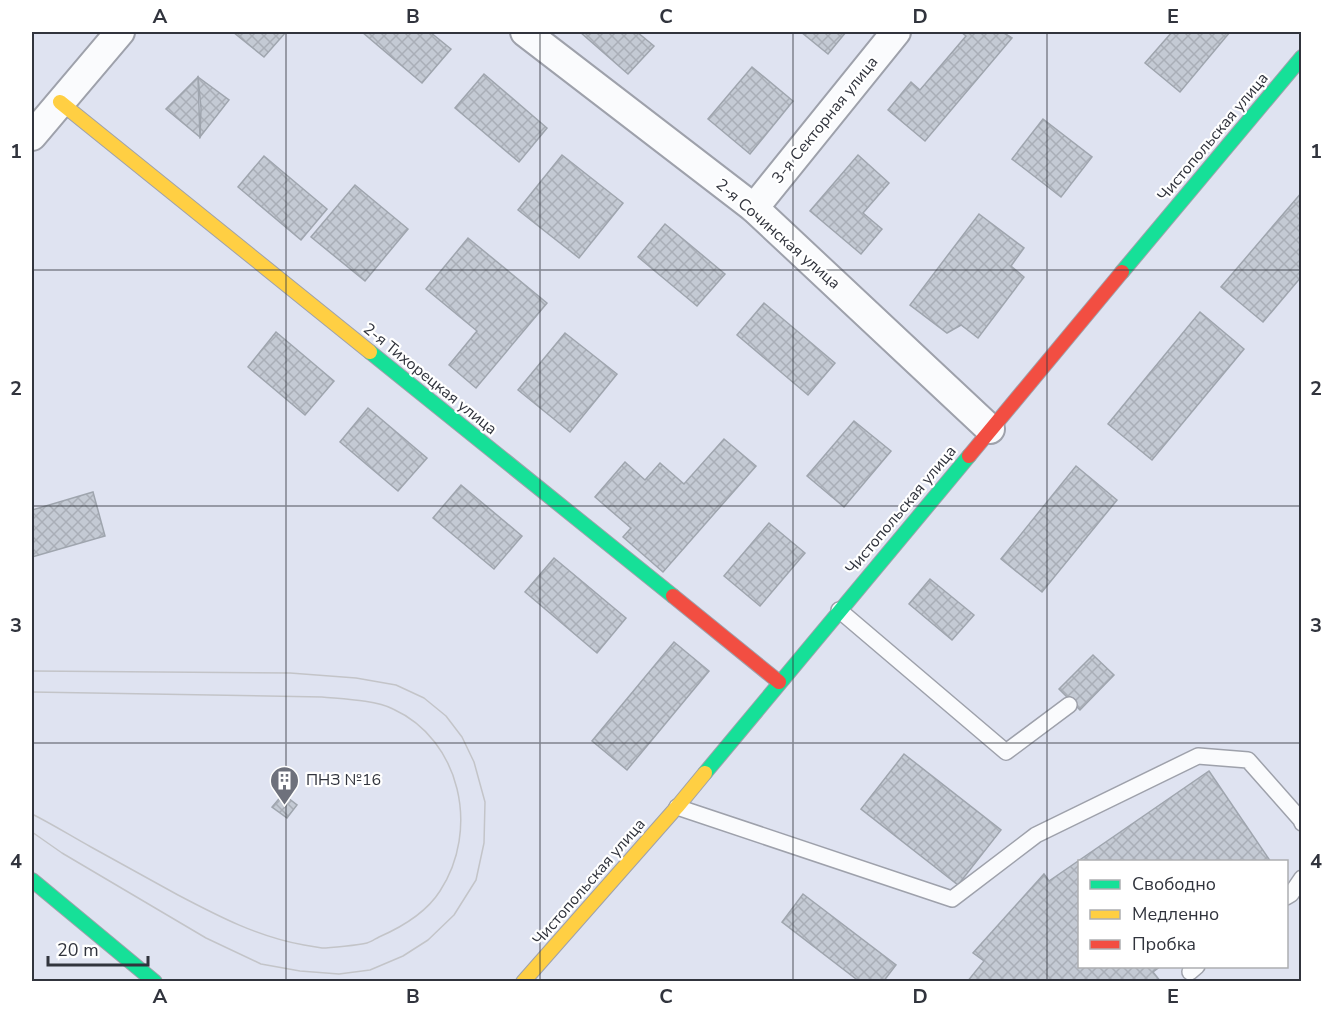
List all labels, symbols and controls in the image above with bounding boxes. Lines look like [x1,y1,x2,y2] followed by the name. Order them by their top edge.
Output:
[153,3,168,30] text: A
[406,3,420,30] text: B
[659,3,673,30] text: C
[912,3,928,30] text: D
[1167,3,1179,30] text: E
[767,52,883,188] street label: 3-я Секторная улица
[1153,68,1273,206] street label: Чистопольская улица
[10,138,22,165] text: 1
[1310,138,1322,165] text: 1
[711,174,845,294] street label: 2-я Сочинская улица
[358,318,502,440] street label: 2-я Тихорецкая улица
[10,375,22,402] text: 2
[1310,375,1322,402] text: 2
[841,441,961,579] street label: Чистопольская улица
[10,612,22,639] text: 3
[1310,612,1322,639] text: 3
[269,764,301,806] building icon: ПНЗ №16
[306,769,381,791] place label: ПНЗ №16
[528,814,650,950] street label: Чистопольская улица
[10,848,22,875] text: 4
[1310,848,1322,875] text: 4
[1078,860,1288,968] legend
[1132,872,1216,896] text: Свободно
[1132,902,1219,926] text: Медленно
[48,929,148,967] scale bar
[1132,932,1196,956] text: Пробка
[57,938,99,962] text: 20 m
[153,983,168,1010] text: A
[406,983,420,1010] text: B
[659,983,673,1010] text: C
[912,983,928,1010] text: D
[1167,983,1179,1010] text: E

